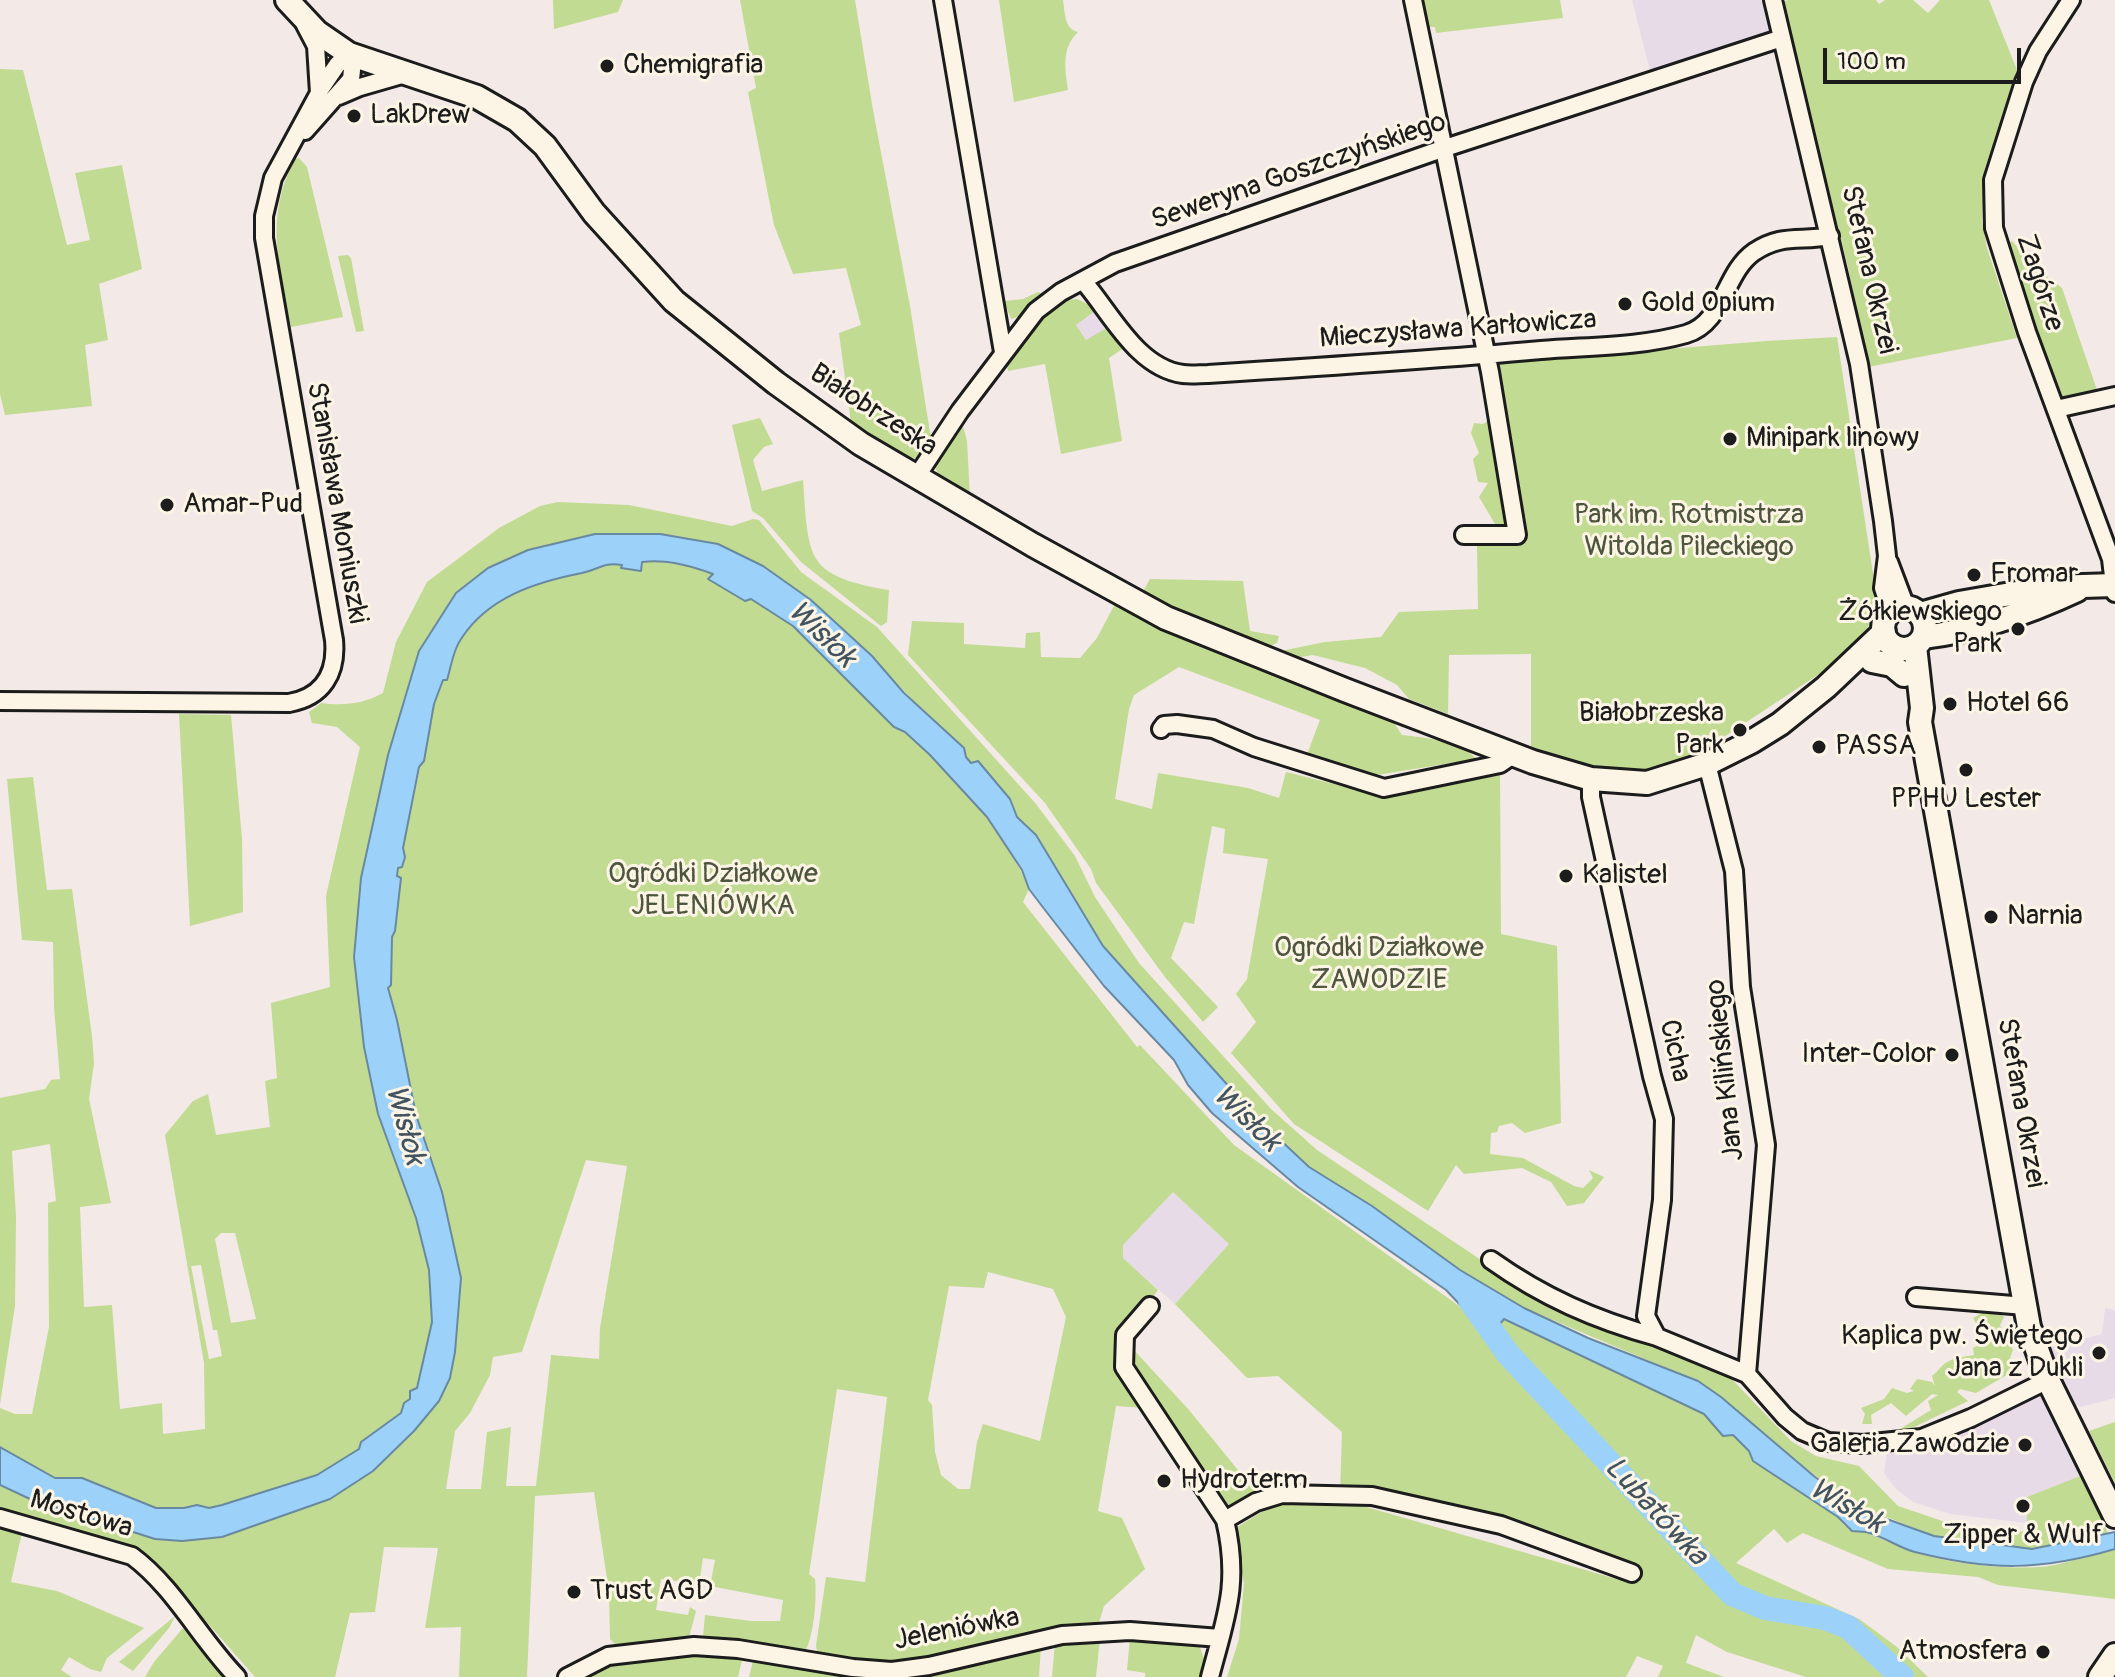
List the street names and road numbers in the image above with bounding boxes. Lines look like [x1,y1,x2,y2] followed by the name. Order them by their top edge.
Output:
[1147,106,1451,238] street label: Seweryna Goszczyńskiego
[1832,183,1904,357] street label: Stefana Okrzei
[2008,230,2070,336] street label: Zagórze
[1318,304,1598,356] street label: Mieczysława Karłowicza
[803,357,943,465] street label: Białobrzeska
[298,380,374,626] street label: Stanisława Moniuszki
[1700,978,1752,1162] street label: Jana Kilińskiego
[1989,1016,2051,1190] street label: Stefana Okrzei
[1651,1017,1697,1085] street label: Cicha
[26,1483,136,1547] street label: Mostowa
[892,1601,1022,1659] street label: Jeleniówka

